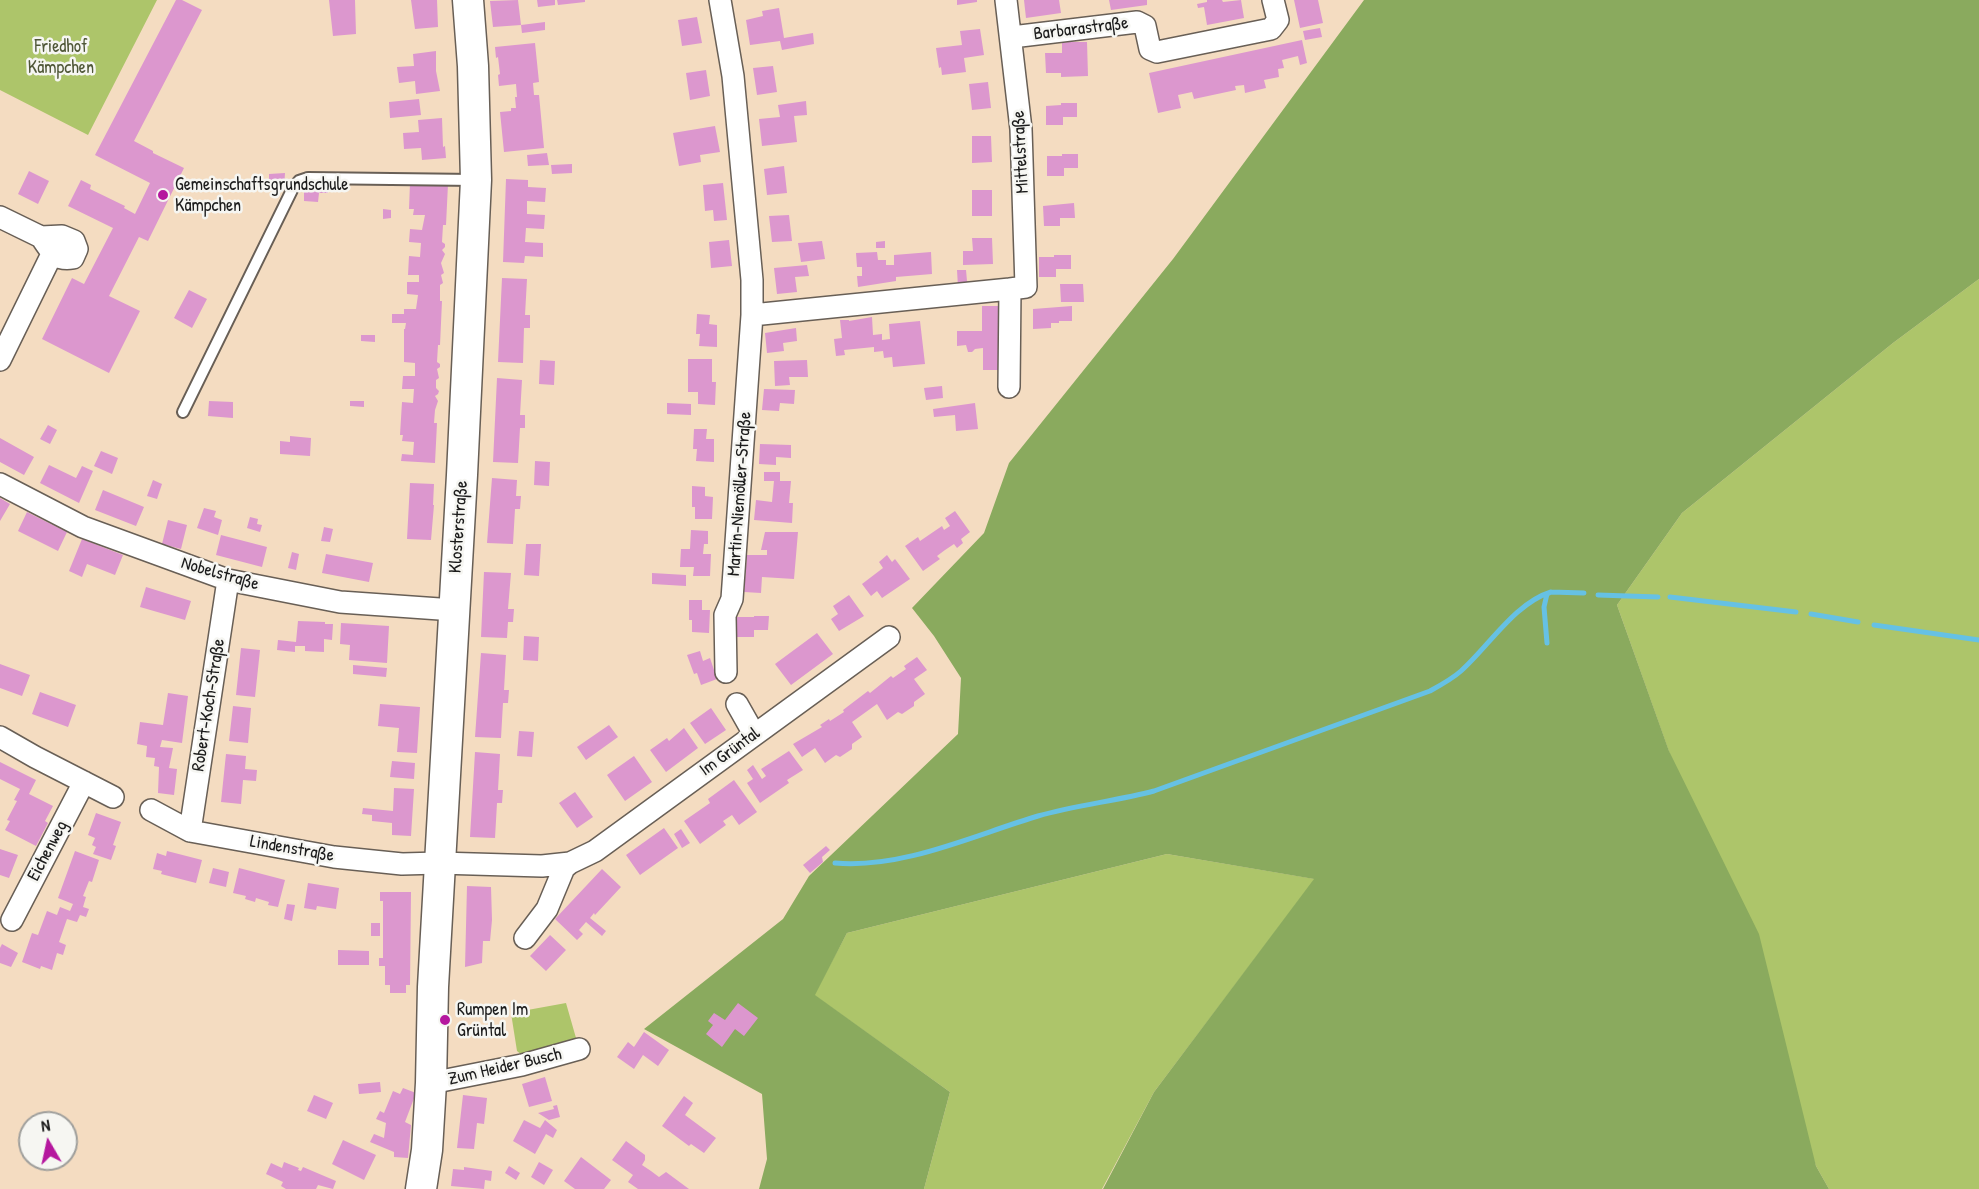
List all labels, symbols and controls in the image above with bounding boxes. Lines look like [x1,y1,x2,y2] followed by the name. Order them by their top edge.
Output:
[1032,12,1130,46] street label: Barbarastraße
[28,36,94,78] park label: Friedhof Kämpchen
[1008,110,1034,194] street label: Mittelstraße
[175,174,348,216] place label: Gemeinschaftsgrundschule Kämpchen
[156,188,170,202] marker: Gemeinschaftsgrundschule Kämpchen
[723,411,757,577] street label: Martin-Niemöller-Straße
[445,480,473,574] street label: Klosterstraße
[179,553,261,595] street label: Nobelstraße
[188,637,230,773] street label: Robert-Koch-Straße
[696,723,764,781] street label: Im Grüntal
[23,817,73,885] street label: Eichenweg
[248,831,336,867] street label: Lindenstraße
[457,999,528,1042] place label: Rumpen Im Grüntal
[438,1013,452,1027] marker: Rumpen Im Grüntal
[446,1043,564,1091] street label: Zum Heider Busch
[18,1111,78,1171] north arrow
[40,1114,51,1137] text: N

